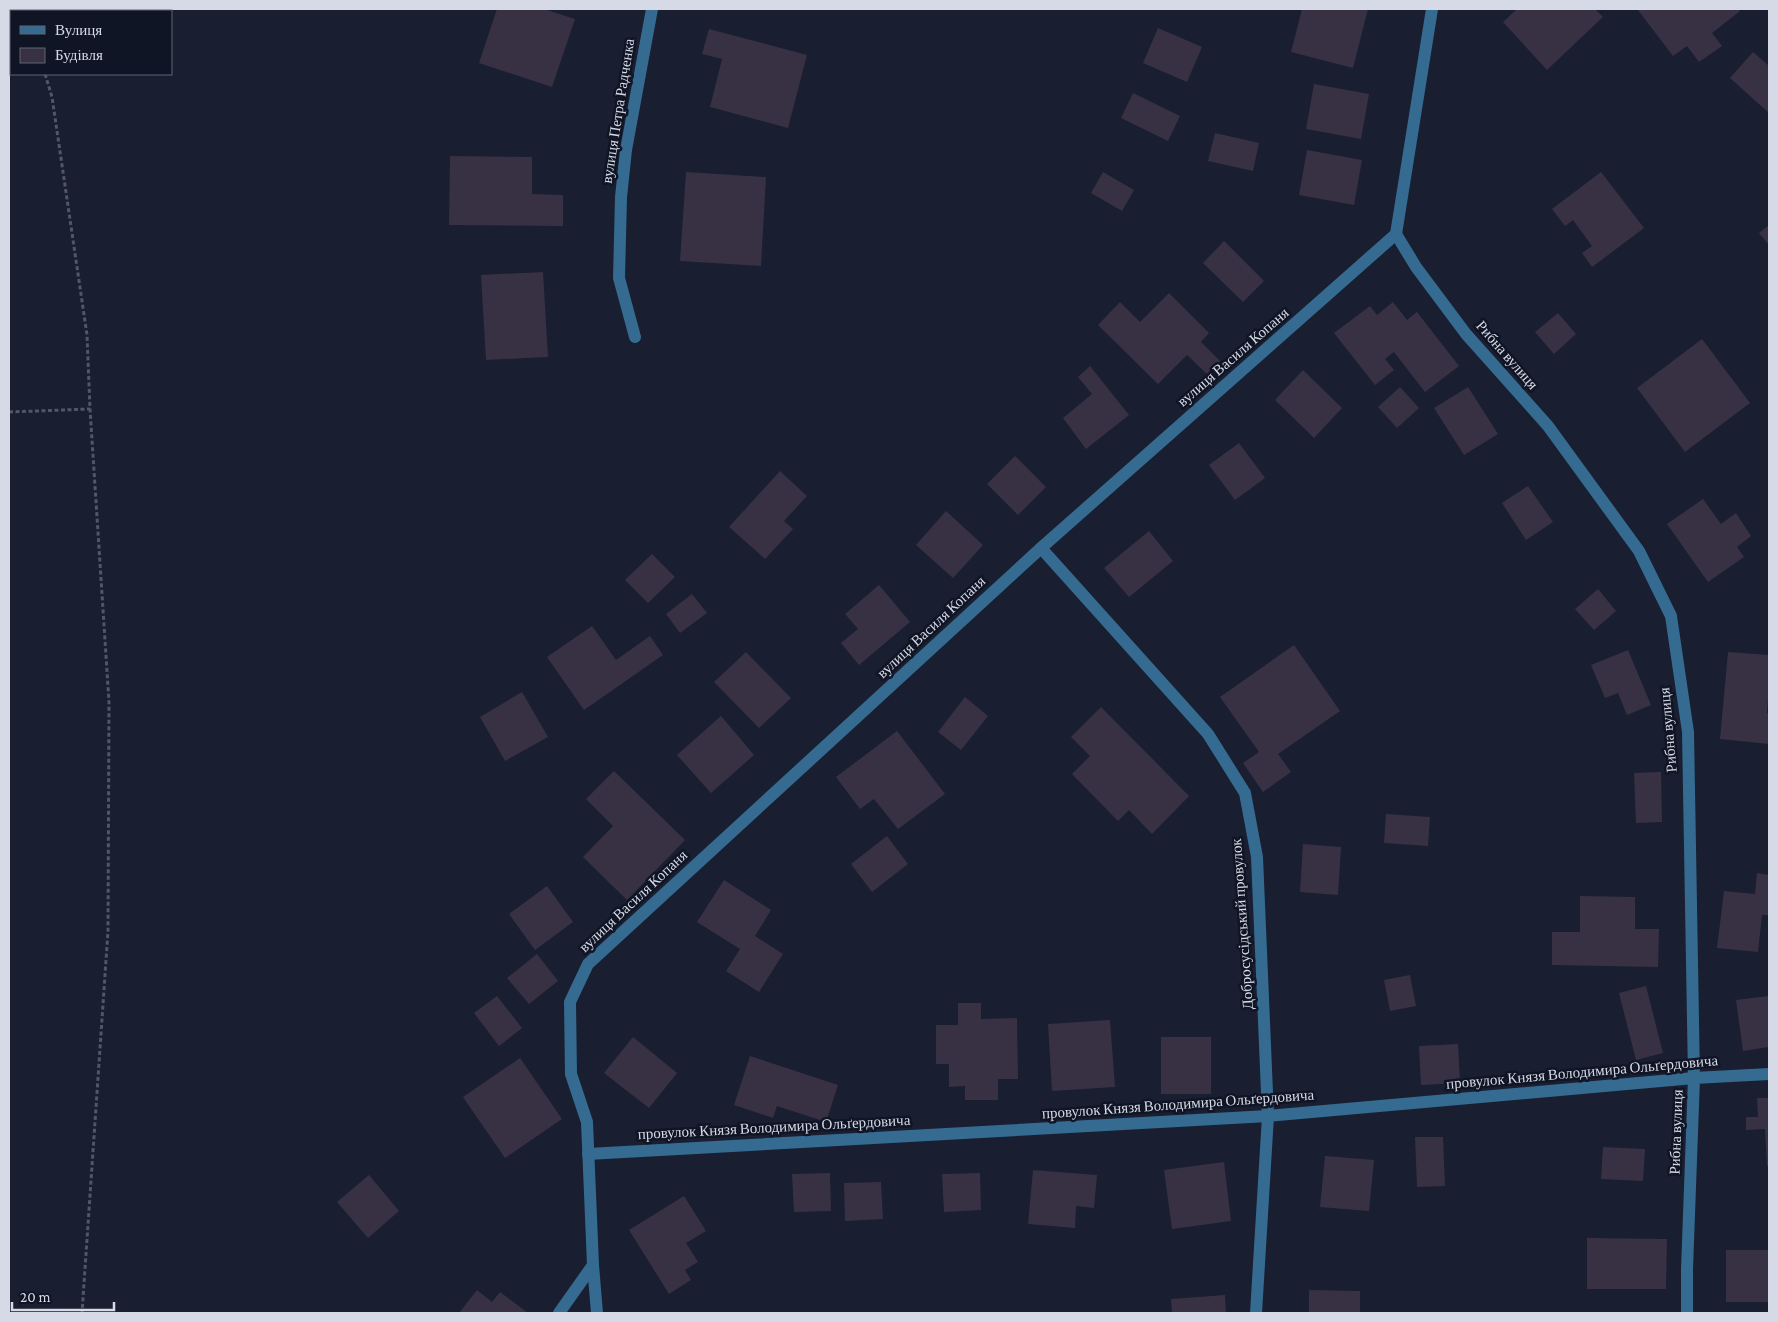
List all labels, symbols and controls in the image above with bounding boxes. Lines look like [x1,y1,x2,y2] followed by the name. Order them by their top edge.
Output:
[10,10,172,75] legend
[55,22,102,38] text: Вулиця
[599,37,637,185] street label: вулиця Петра Радченка
[55,47,103,63] text: Будівля
[1174,304,1292,409] street label: вулиця Василя Копаня
[1473,318,1541,393] street label: Рибна вулиця
[874,573,988,681] street label: вулиця Василя Копаня
[1656,687,1680,773] street label: Рибна вулиця
[1228,837,1256,1010] street label: Добросусідський провулок
[576,847,690,955] street label: вулиця Василя Копаня
[1445,1052,1719,1092] street label: провулок Князя Володимира Ольґердовича
[1041,1086,1315,1122] street label: провулок Князя Володимира Ольґердовича
[1667,1089,1685,1175] street label: Рибна вулиця
[637,1112,911,1142] street label: провулок Князя Володимира Ольґердовича
[12,1280,115,1312] scale bar
[20,1289,51,1305] text: 20 m

